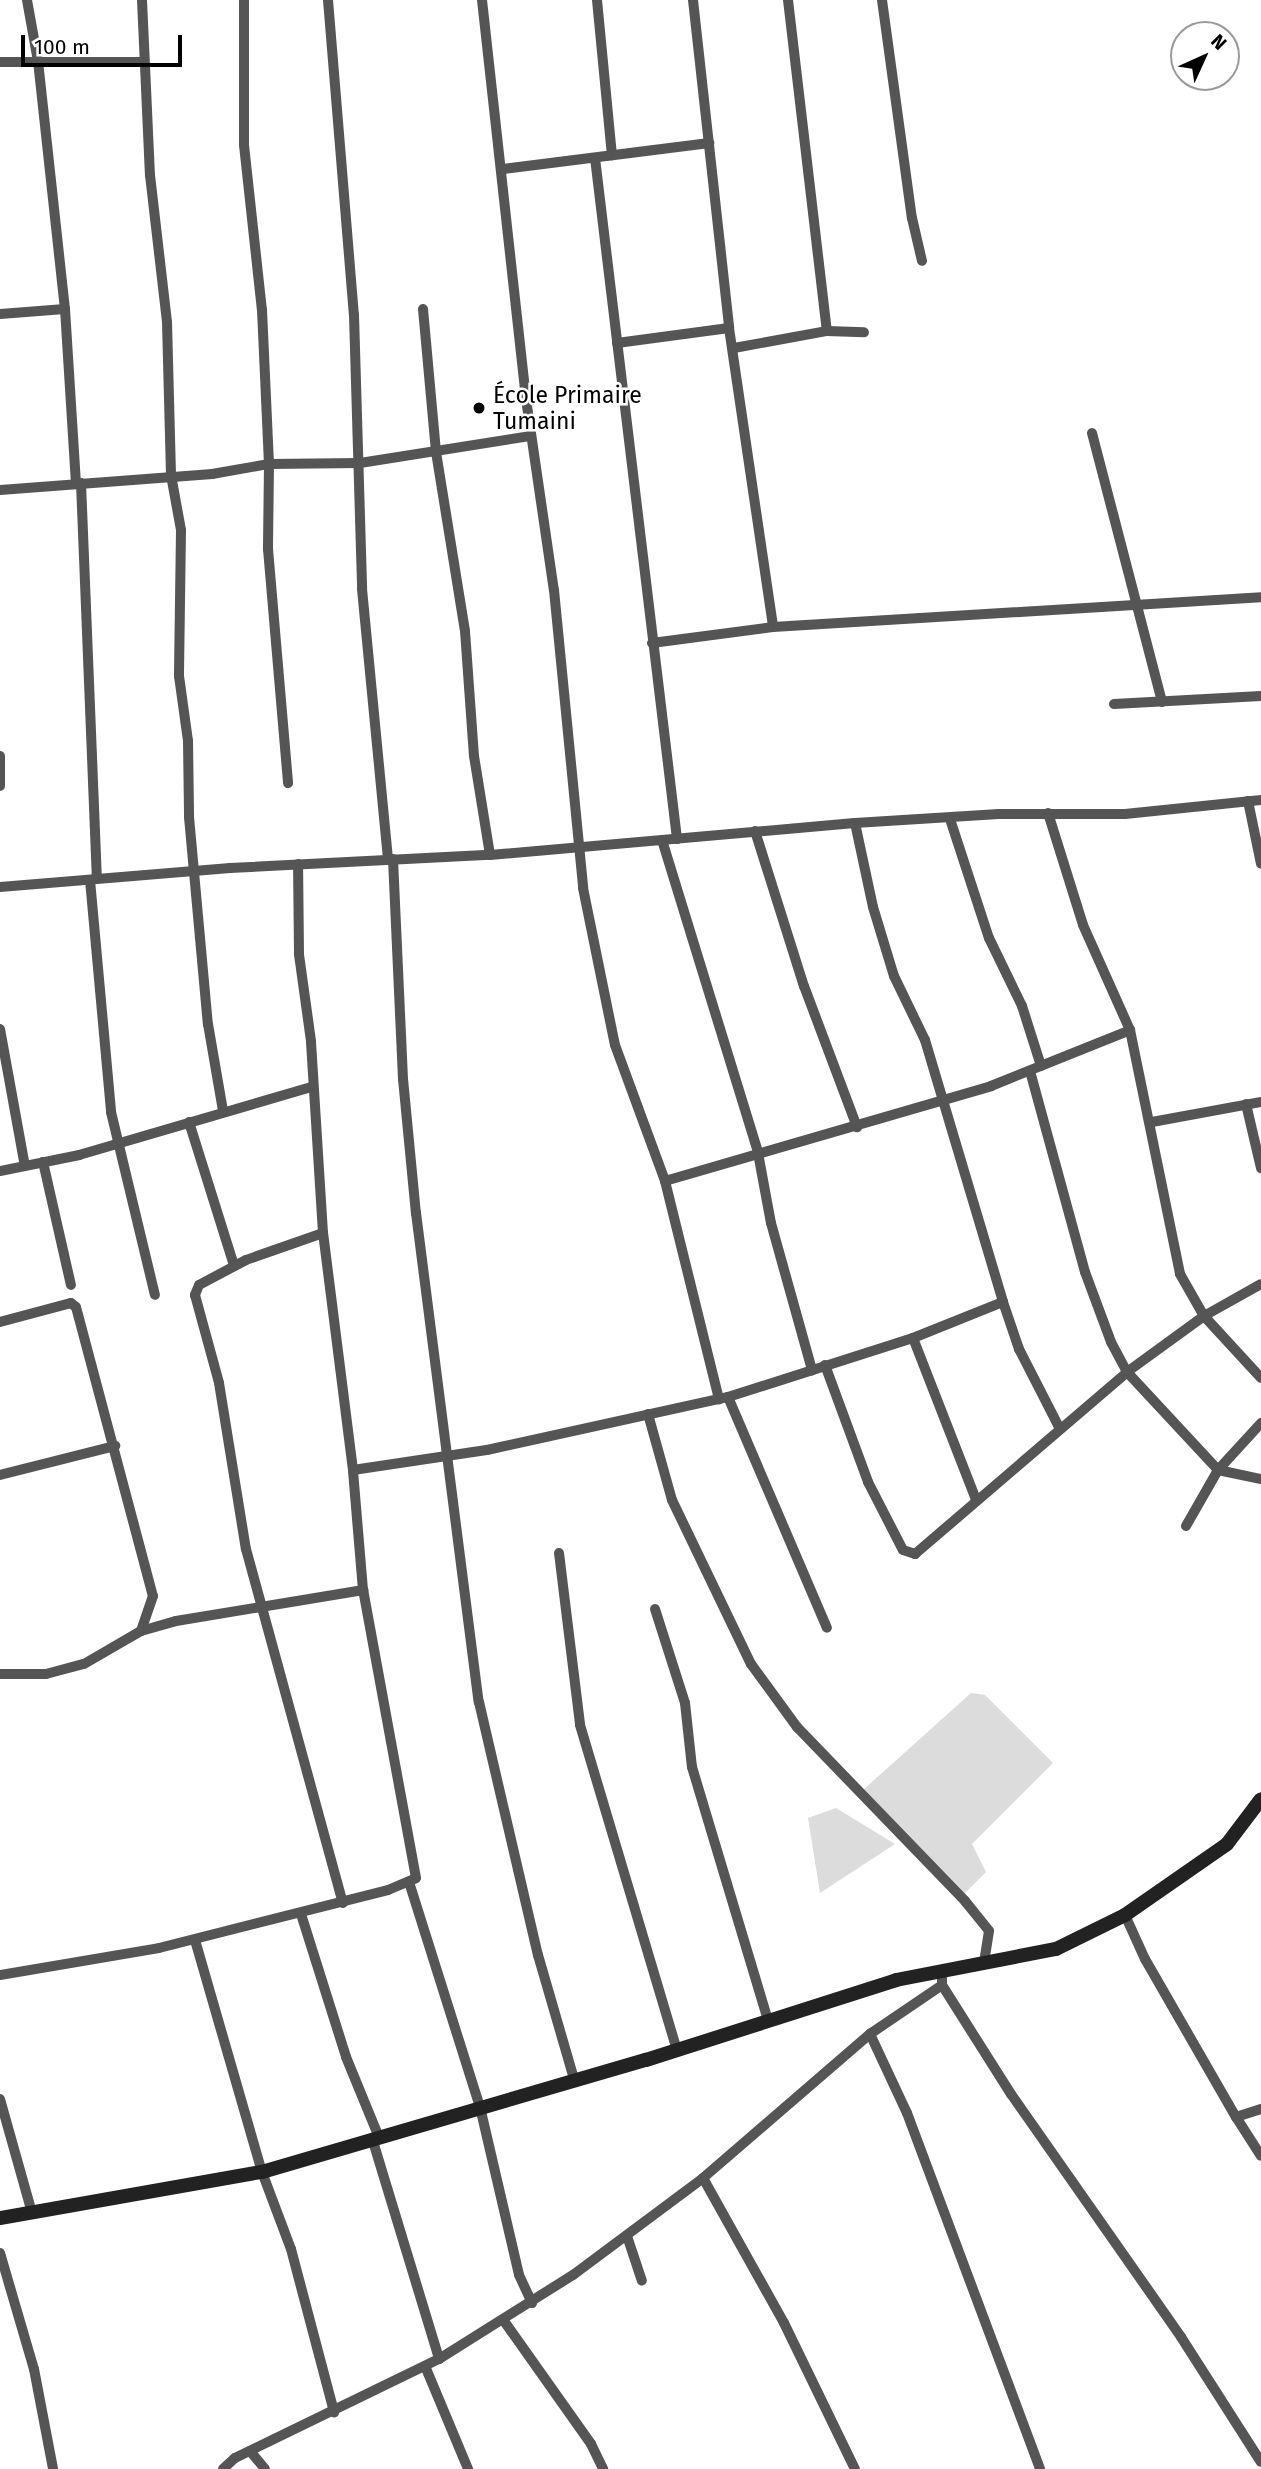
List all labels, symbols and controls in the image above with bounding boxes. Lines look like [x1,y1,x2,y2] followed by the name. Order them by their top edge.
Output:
[24,21,186,65] scale bar
[1170,21,1240,91] north arrow
[1206,30,1231,55] text: N
[34,34,90,60] text: 100 m
[493,381,642,435] place label: École Primaire Tumaini
[471,400,487,416] marker: École Primaire Tumaini

